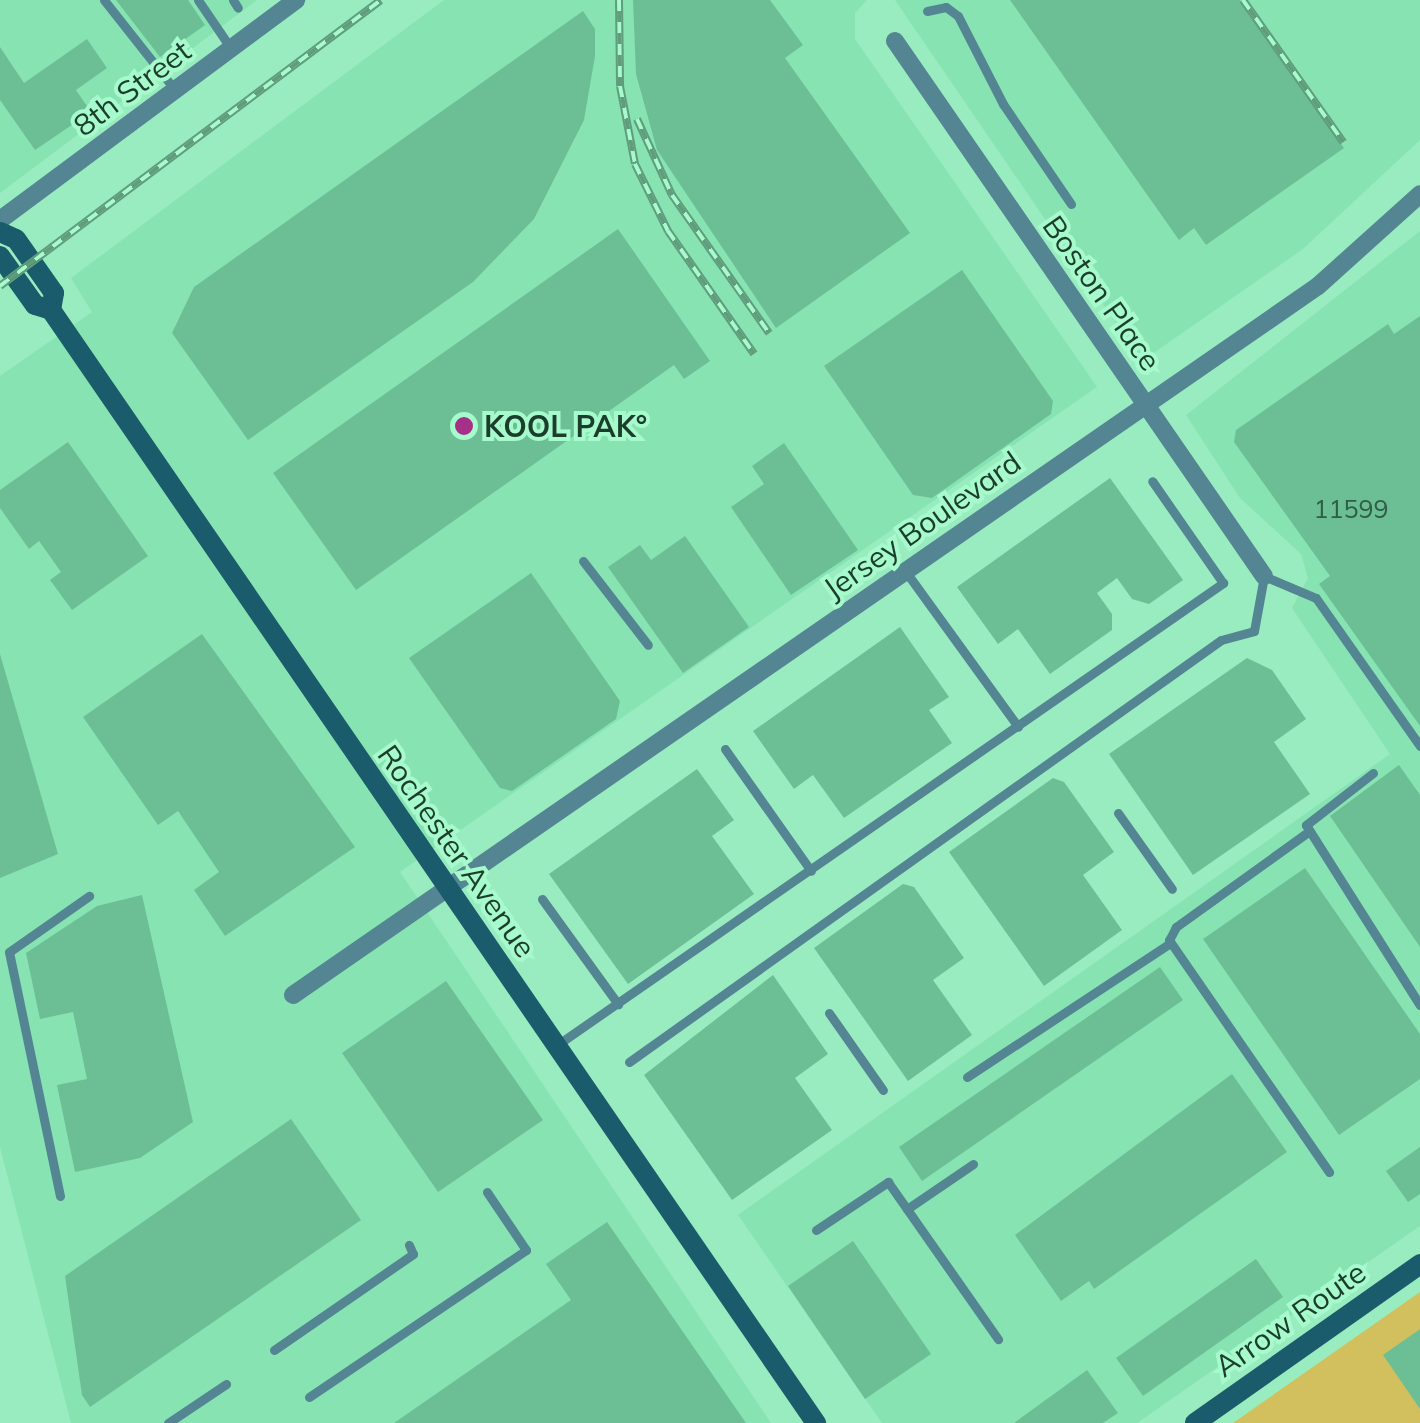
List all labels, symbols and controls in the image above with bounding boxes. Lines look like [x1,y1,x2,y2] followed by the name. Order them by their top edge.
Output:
[67,32,197,144] street label: 8th Street
[1035,209,1169,377] street label: Boston Place
[484,408,647,444] place label: KOOL PAK°
[453,415,475,437] marker: KOOL PAK°
[817,444,1027,606] street label: Jersey Boulevard
[1314,494,1388,524] house number: 11599
[370,738,544,964] street label: Rochester Avenue
[1208,1254,1372,1384] street label: Arrow Route

